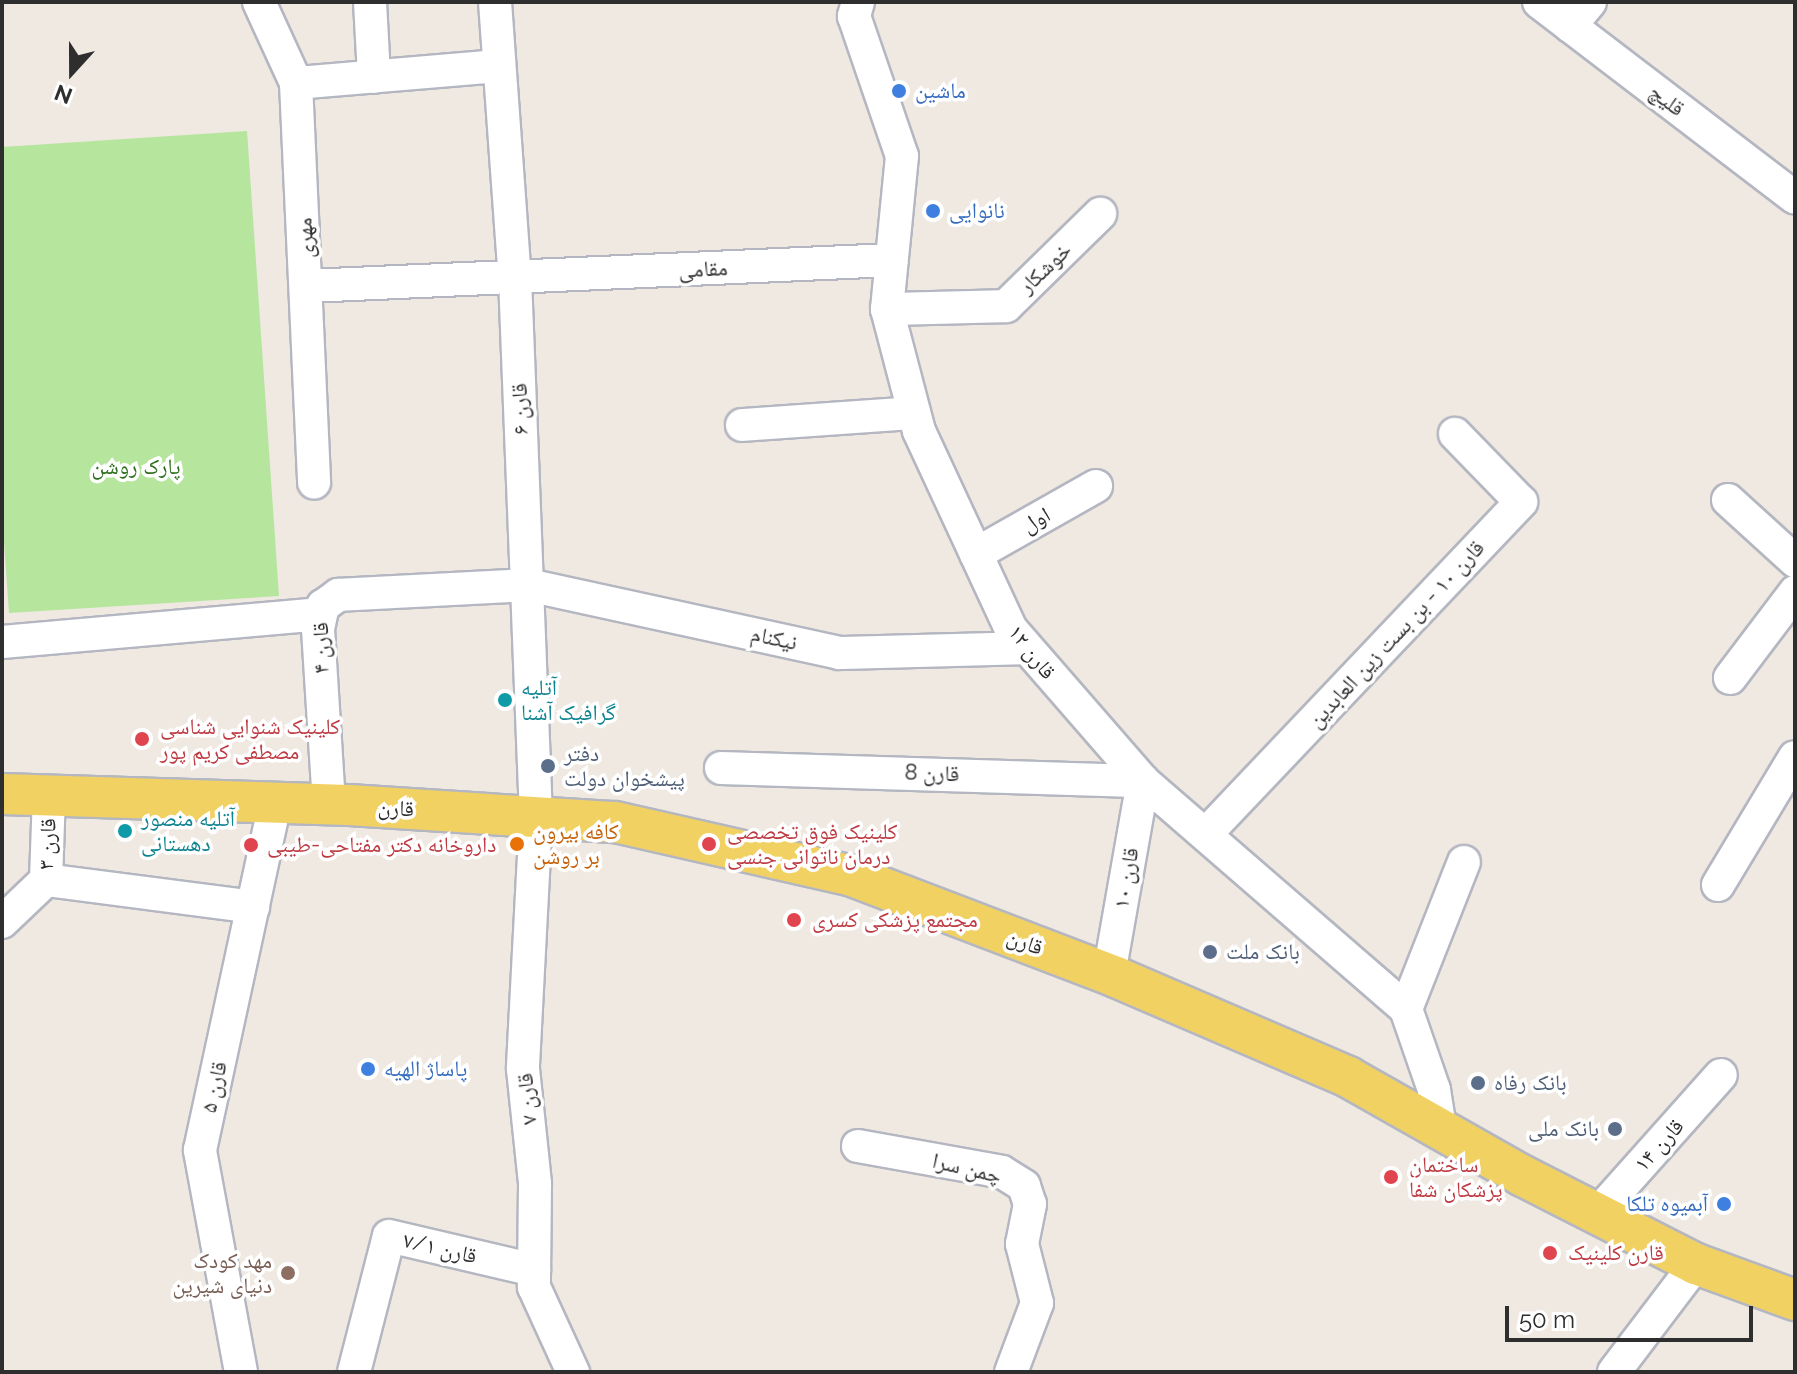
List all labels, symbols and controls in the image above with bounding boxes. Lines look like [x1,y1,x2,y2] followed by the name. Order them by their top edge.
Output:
[32,32,112,112] north arrow
[915,78,966,104] place label: ماشین
[1644,78,1690,122] street label: قلیچ
[51,79,76,110] text: N
[890,82,908,100] marker: ماشین
[949,198,1005,224] place label: نانوایی
[924,202,942,220] marker: نانوایی
[291,217,319,259] street label: مهری
[1013,237,1077,299] street label: خوشکار
[678,255,728,283] street label: مقامی
[506,383,534,435] street label: قارن ۶
[91,454,181,480] park label: پارک روشن
[1017,501,1055,539] street label: اول
[1302,535,1490,733] street label: قارن ۱۰ - بن بست زین العابدین
[748,620,800,656] street label: نیکنام
[1003,620,1061,684] street label: قارن ۱۲
[307,622,335,674] street label: قارن ۴
[521,674,616,726] place label: آتلیه گرافیک آشنا
[496,691,514,709] marker: آتلیه گرافیک آشنا
[160,713,340,764] place label: کلینیک شنوایی شناسی مصطفی کریم پور
[131,728,153,750] marker: کلینیک شنوایی شناسی مصطفی کریم پور
[564,740,685,792] place label: دفتر پیشخوان دولت
[539,757,557,775] marker: دفتر پیشخوان دولت
[904,759,960,787] street label: قارن 8
[377,794,415,822] street label: قارن
[141,805,235,856] place label: آتلیه منصور دهستانی
[32,818,62,870] street label: قارن ٣
[533,818,619,870] place label: کافه بیرون بر روشن
[727,818,897,870] place label: کلینیک فوق تخصصی درمان ناتوانی جنسی
[116,822,134,840] marker: آتلیه منصور دهستانی
[267,832,496,858] place label: داروخانه دکتر مفتاحی-طیبی
[698,833,720,855] marker: کلینیک فوق تخصصی درمان ناتوانی جنسی
[508,835,526,853] marker: کافه بیرون بر روشن
[242,836,260,854] marker: داروخانه دکتر مفتاحی-طیبی
[1108,845,1144,911] street label: قارن ١٠
[812,907,978,933] place label: مجتمع پزشکی کسری
[783,909,805,931] marker: مجتمع پزشکی کسری
[1003,923,1047,961] street label: قارن
[1226,939,1300,965] place label: بانک ملت
[1201,943,1219,961] marker: بانک ملت
[384,1056,467,1082] place label: پاساژ الهیه
[195,1059,233,1115] street label: قارن ۵
[359,1060,377,1078] marker: پاساژ الهیه
[1494,1070,1567,1096] place label: بانک رفاه
[512,1072,542,1126] street label: قارن ٧
[1469,1074,1487,1092] marker: بانک رفاه
[1629,1113,1689,1177] street label: قارن ۱۴
[1528,1116,1599,1142] place label: بانک ملی
[1606,1120,1624,1138] marker: بانک ملی
[930,1147,1004,1189] street label: چمن سرا
[1409,1151,1503,1202] place label: ساختمان پزشکان شفا
[1380,1166,1402,1188] marker: ساختمان پزشکان شفا
[1626,1191,1708,1217] place label: آبمیوه تلکا
[1715,1195,1733,1213] marker: آبمیوه تلکا
[401,1227,479,1269] street label: قارن ۷/۱
[1568,1240,1664,1266] place label: قارن کلینیک
[1539,1242,1561,1264] marker: قارن کلینیک
[172,1247,272,1298] place label: مهد کودک دنیای شیرین
[279,1264,297,1282] marker: مهد کودک دنیای شیرین
[1509,1290,1757,1340] scale bar
[1519,1305,1575,1334] text: 50 m

